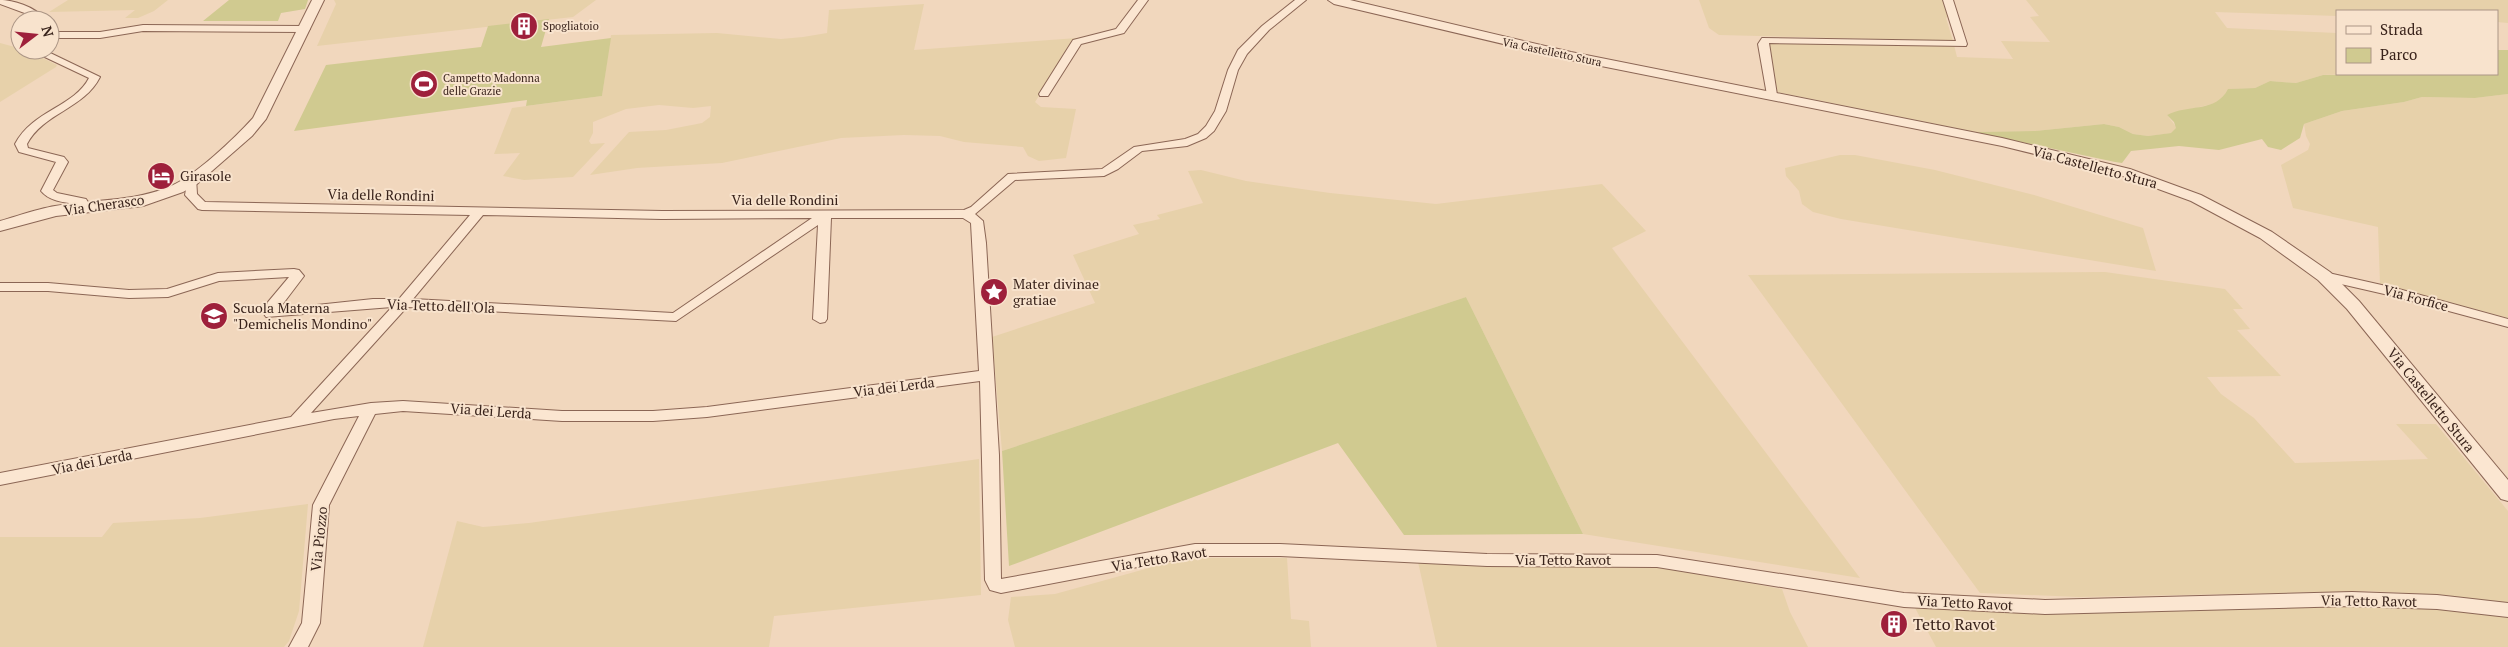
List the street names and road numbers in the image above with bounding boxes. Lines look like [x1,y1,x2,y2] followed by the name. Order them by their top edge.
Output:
[1501,35,1603,69] street label: Via Castelletto Stura
[2030,141,2160,192] street label: Via Castelletto Stura
[327,184,435,205] street label: Via delle Rondini
[62,189,146,220] street label: Via Cherasco
[731,190,839,209] street label: Via delle Rondini
[2381,280,2451,315] street label: Via Forfice
[387,294,495,317] street label: Via Tetto dell'Ola
[2383,344,2479,456] street label: Via Castelletto Stura
[852,372,936,401] street label: Via dei Lerda
[450,398,532,423] street label: Via dei Lerda
[50,444,134,479] street label: Via dei Lerda
[306,505,331,572] street label: Via Piozzo
[1110,541,1209,575] street label: Via Tetto Ravot
[1515,550,1612,569] street label: Via Tetto Ravot
[1916,590,2014,615] street label: Via Tetto Ravot
[2321,590,2418,611] street label: Via Tetto Ravot

